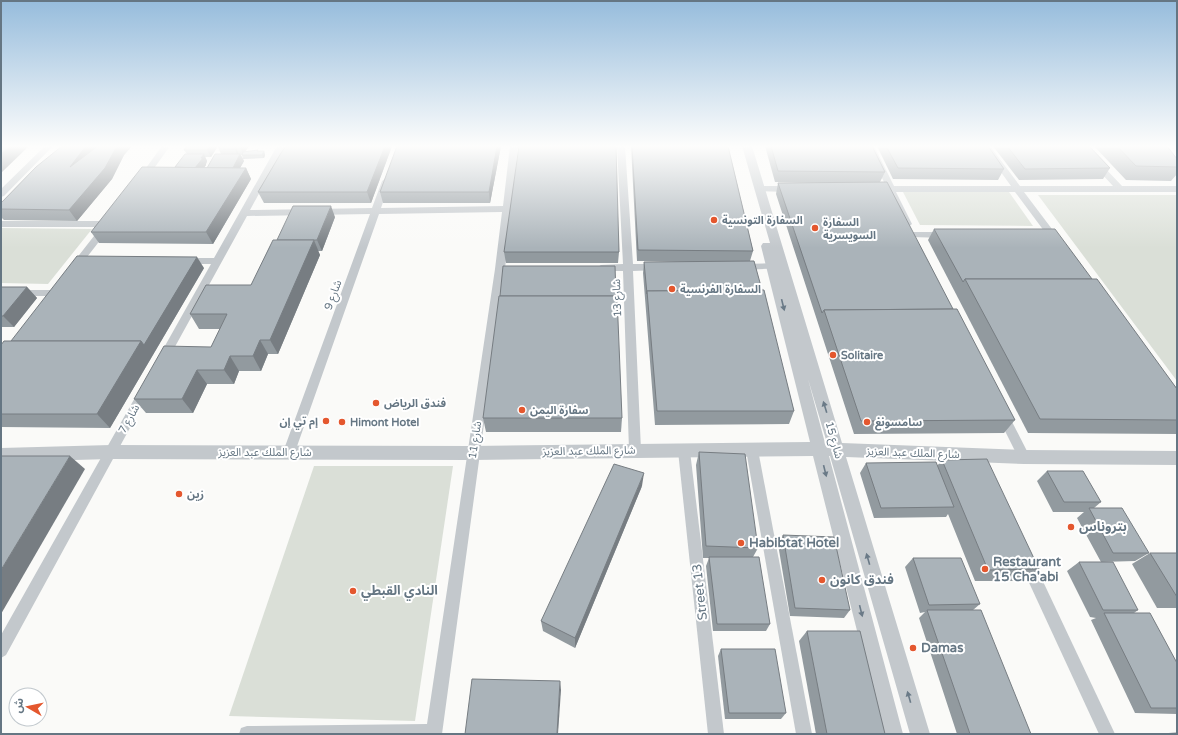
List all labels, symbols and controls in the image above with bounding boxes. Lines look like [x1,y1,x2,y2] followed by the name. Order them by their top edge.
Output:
[722,214,803,227] place label: السفارة التونسية
[709,215,719,225] marker: السفارة التونسية
[823,216,876,242] place label: السفارة السويسرية
[810,223,820,233] marker: السفارة السويسرية
[322,278,346,312] street label: شارع 9
[610,278,625,317] street label: شارع 13
[680,283,761,296] place label: السفارة الفرنسية
[667,284,677,294] marker: السفارة الفرنسية
[780,299,786,311] one-way arrow
[841,349,884,362] place label: Solitaire
[828,350,838,360] marker: Solitaire
[384,397,446,410] place label: فندق الرياض
[371,398,381,408] marker: فندق الرياض
[822,400,828,412] one-way arrow
[116,402,143,436] street label: شارع 7
[530,404,588,417] place label: سفارة اليمن
[517,405,527,415] marker: سفارة اليمن
[279,415,318,430] place label: إم تي إن
[321,416,331,426] marker: إم تي إن
[350,416,419,429] place label: Himont Hotel
[875,416,922,431] place label: سامسونغ
[337,417,347,427] marker: Himont Hotel
[862,417,872,427] marker: سامسونغ
[466,420,485,460] street label: شارع 11
[822,420,846,461] street label: شارع 15
[541,444,636,459] street label: شارع الملك عبد العزيز
[865,445,960,462] street label: شارع الملك عبد العزيز
[217,446,312,460] street label: شارع الملك عبد العزيز
[823,465,829,478] one-way arrow
[187,488,204,501] place label: زين
[174,489,184,499] marker: زين
[1079,519,1127,535] place label: بتروناس
[1066,522,1076,532] marker: بتروناس
[749,535,839,551] place label: Habibtat Hotel
[736,538,746,548] marker: Habibtat Hotel
[865,552,871,564] one-way arrow
[993,554,1061,585] place label: Restaurant 15 Cha'abi
[689,563,711,621] street label: Street 13
[980,564,990,574] marker: Restaurant 15 Cha'abi
[830,572,894,588] place label: فندق كانون
[817,575,827,585] marker: فندق كانون
[361,583,438,601] place label: النادي القبطي
[348,586,358,596] marker: النادي القبطي
[858,605,864,617] one-way arrow
[921,640,963,656] place label: Damas
[908,643,918,653] marker: Damas
[8,687,48,727] north arrow
[906,690,912,702] one-way arrow
[11,697,26,714] text: ش

